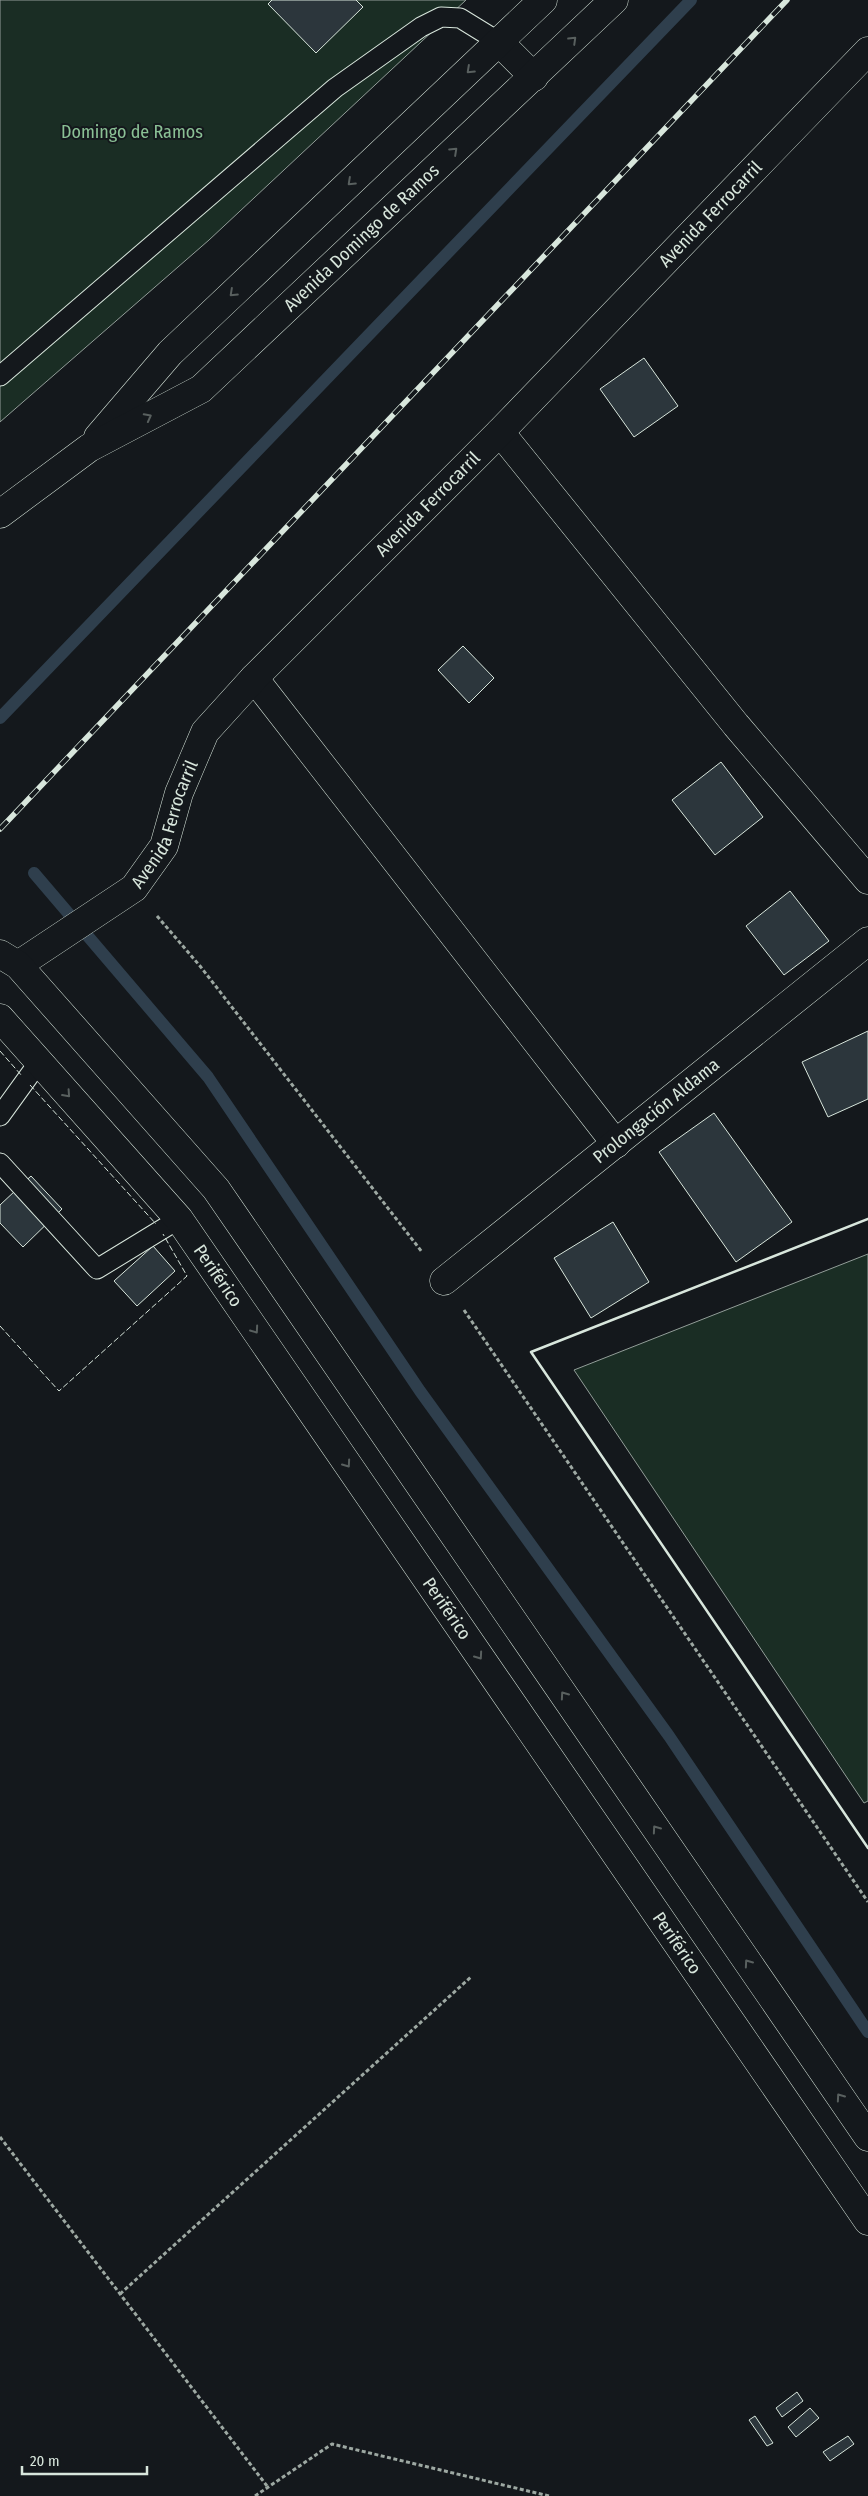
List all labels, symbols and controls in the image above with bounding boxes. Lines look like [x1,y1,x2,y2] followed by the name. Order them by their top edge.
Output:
[567,37,576,46] one-way arrow
[466,64,475,73] one-way arrow
[61,121,203,143] park label: Domingo de Ramos
[449,148,458,157] one-way arrow
[654,156,767,272] street label: Avenida Ferrocarril
[279,159,444,316] street label: Avenida Domingo de Ramos
[348,176,357,185] one-way arrow
[230,287,239,296] one-way arrow
[142,413,151,423] one-way arrow
[371,447,485,561] street label: Avenida Ferrocarril
[126,757,203,893] street label: Avenida Ferrocarril
[589,1053,724,1168] street label: Prolongación Aldama
[61,1089,70,1098] one-way arrow
[189,1240,247,1311] street label: Periférico
[249,1325,258,1334] one-way arrow
[341,1458,350,1468] one-way arrow
[418,1573,476,1644] street label: Periférico
[473,1650,482,1659] one-way arrow
[561,1692,570,1701] one-way arrow
[653,1826,662,1835] one-way arrow
[648,1908,706,1978] street label: Periférico
[745,1959,754,1969] one-way arrow
[837,2093,846,2103] one-way arrow
[22,2444,148,2476] scale bar
[30,2452,60,2470] text: 20 m

